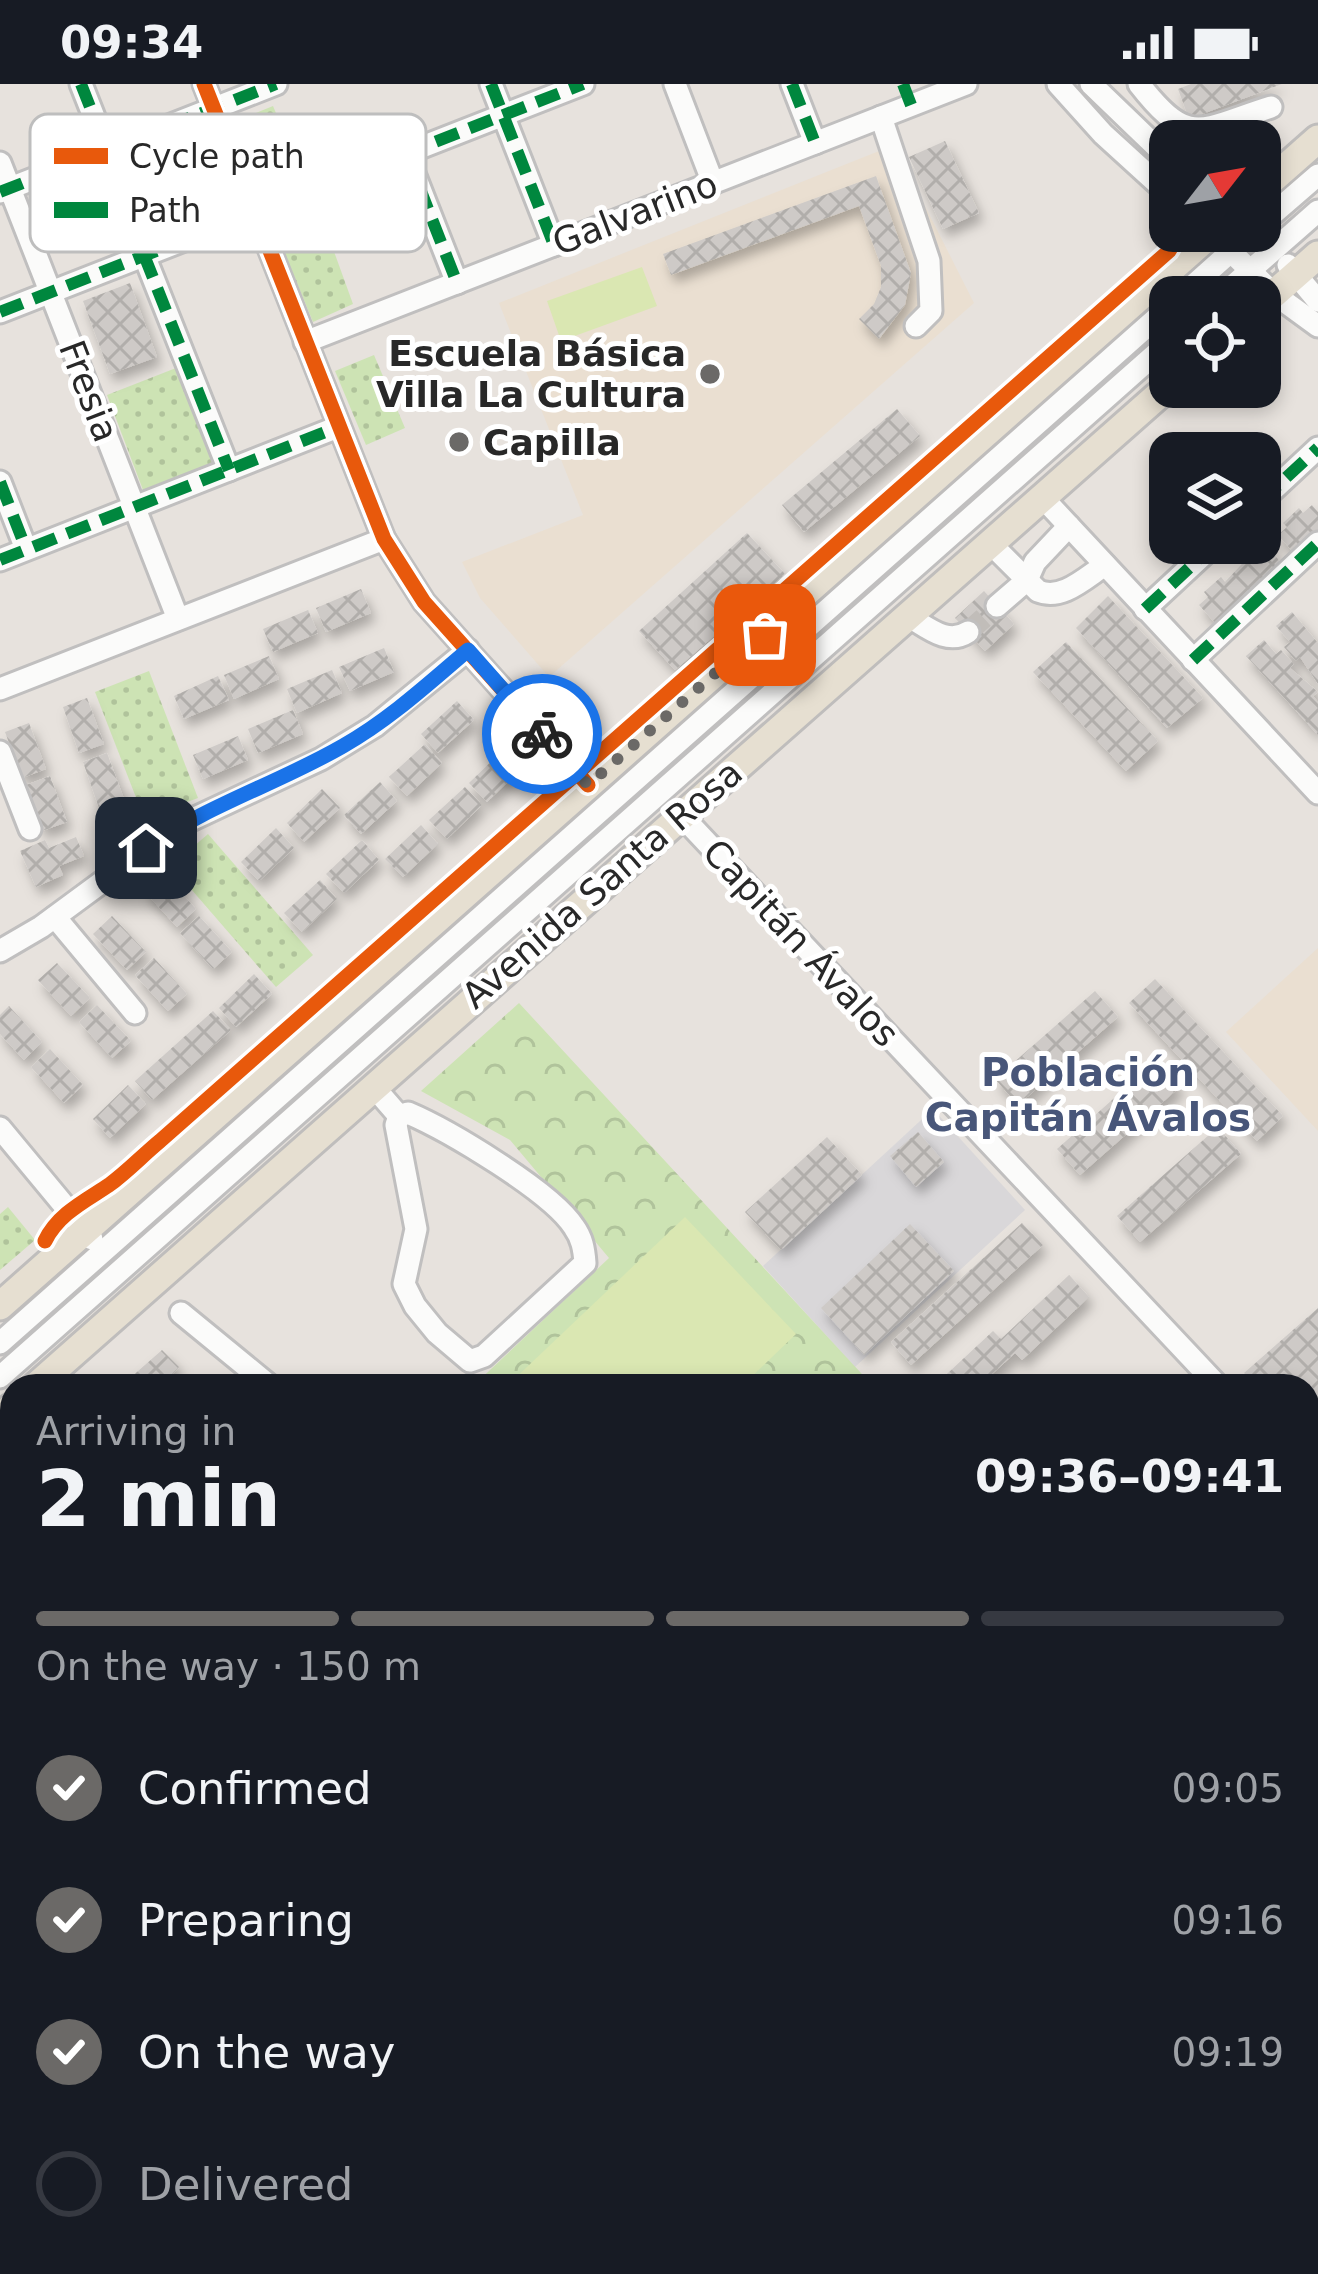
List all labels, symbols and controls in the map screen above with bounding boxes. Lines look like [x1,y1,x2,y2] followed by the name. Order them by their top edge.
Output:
[60,16,203,69] text: 09:34
[30,114,426,252] legend
[1149,120,1281,252] north arrow
[1149,120,1281,564] map controls
[129,137,305,176] text: Cycle path
[547,163,723,263] street label: Galvarino
[129,191,202,230] text: Path
[1149,276,1281,408] button: locate
[376,333,686,415] place label: Escuela Básica Villa La Cultura
[51,335,127,447] street label: Fresia
[697,361,723,387] marker: Escuela Básica Villa La Cultura
[483,422,621,463] place label: Capilla
[446,429,472,455] marker: Capilla
[1149,432,1281,564] button: layers
[714,584,816,686] pin
[732,602,798,668] icon: bag
[482,674,602,794] courier
[509,701,575,767] icon: bike
[454,752,750,1016] street label: Avenida Santa Rosa
[95,797,197,899] pin
[113,815,179,881] icon: home
[695,831,907,1055] street label: Capitán Ávalos
[925,1050,1251,1140] district label: Población Capitán Ávalos
[36,1409,236,1454] text: Arriving in
[975,1450,1284,1503] text: 09:36–09:41
[36,1454,281,1544] text: 2 min
[36,1644,421,1689] text: On the way · 150 m
[36,1755,102,1821] icon: check
[138,1762,372,1815] text: Confirmed
[1172,1766,1284,1811] text: 09:05
[36,1887,102,1953] icon: check
[138,1894,354,1947] text: Preparing
[1172,1898,1284,1943] text: 09:16
[36,2019,102,2085] icon: check
[138,2026,395,2079] text: On the way
[1172,2030,1284,2075] text: 09:19
[138,2158,353,2211] text: Delivered

